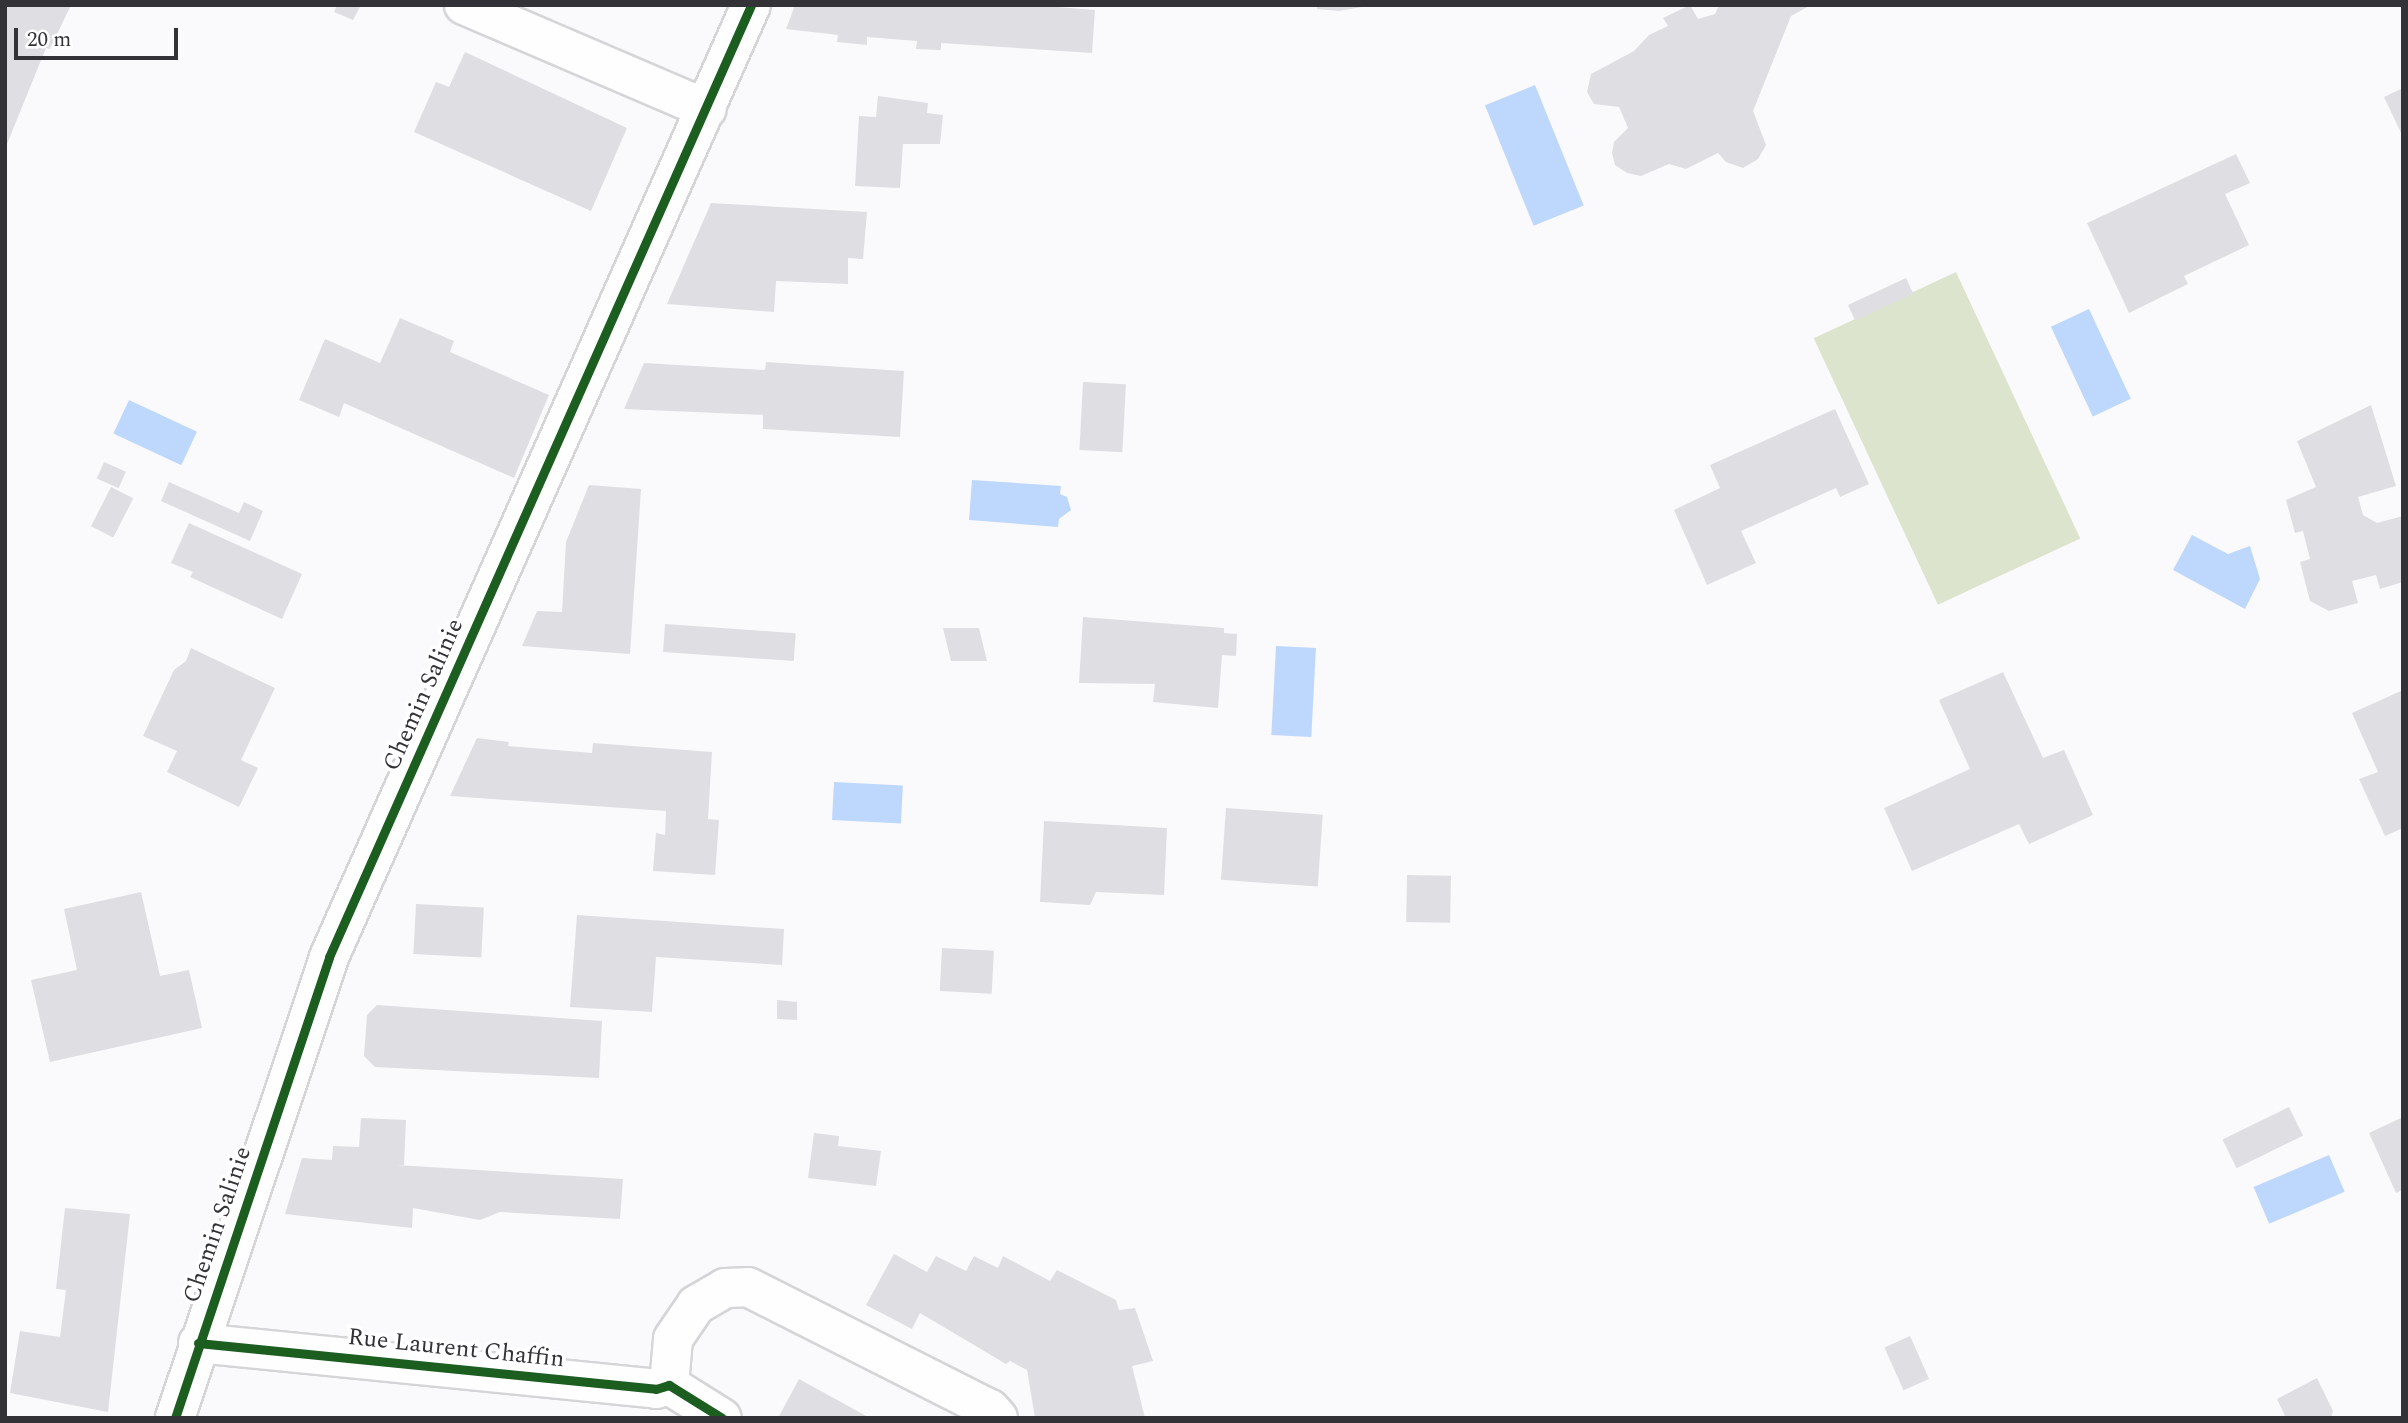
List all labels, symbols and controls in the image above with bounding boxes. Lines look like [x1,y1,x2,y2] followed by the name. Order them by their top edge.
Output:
[18,14,182,58] scale bar
[27,24,71,56] text: 20 m
[378,615,470,775] street label: Chemin Salinie
[178,1143,258,1307] street label: Chemin Salinie
[346,1323,566,1375] street label: Rue Laurent Chaffin

